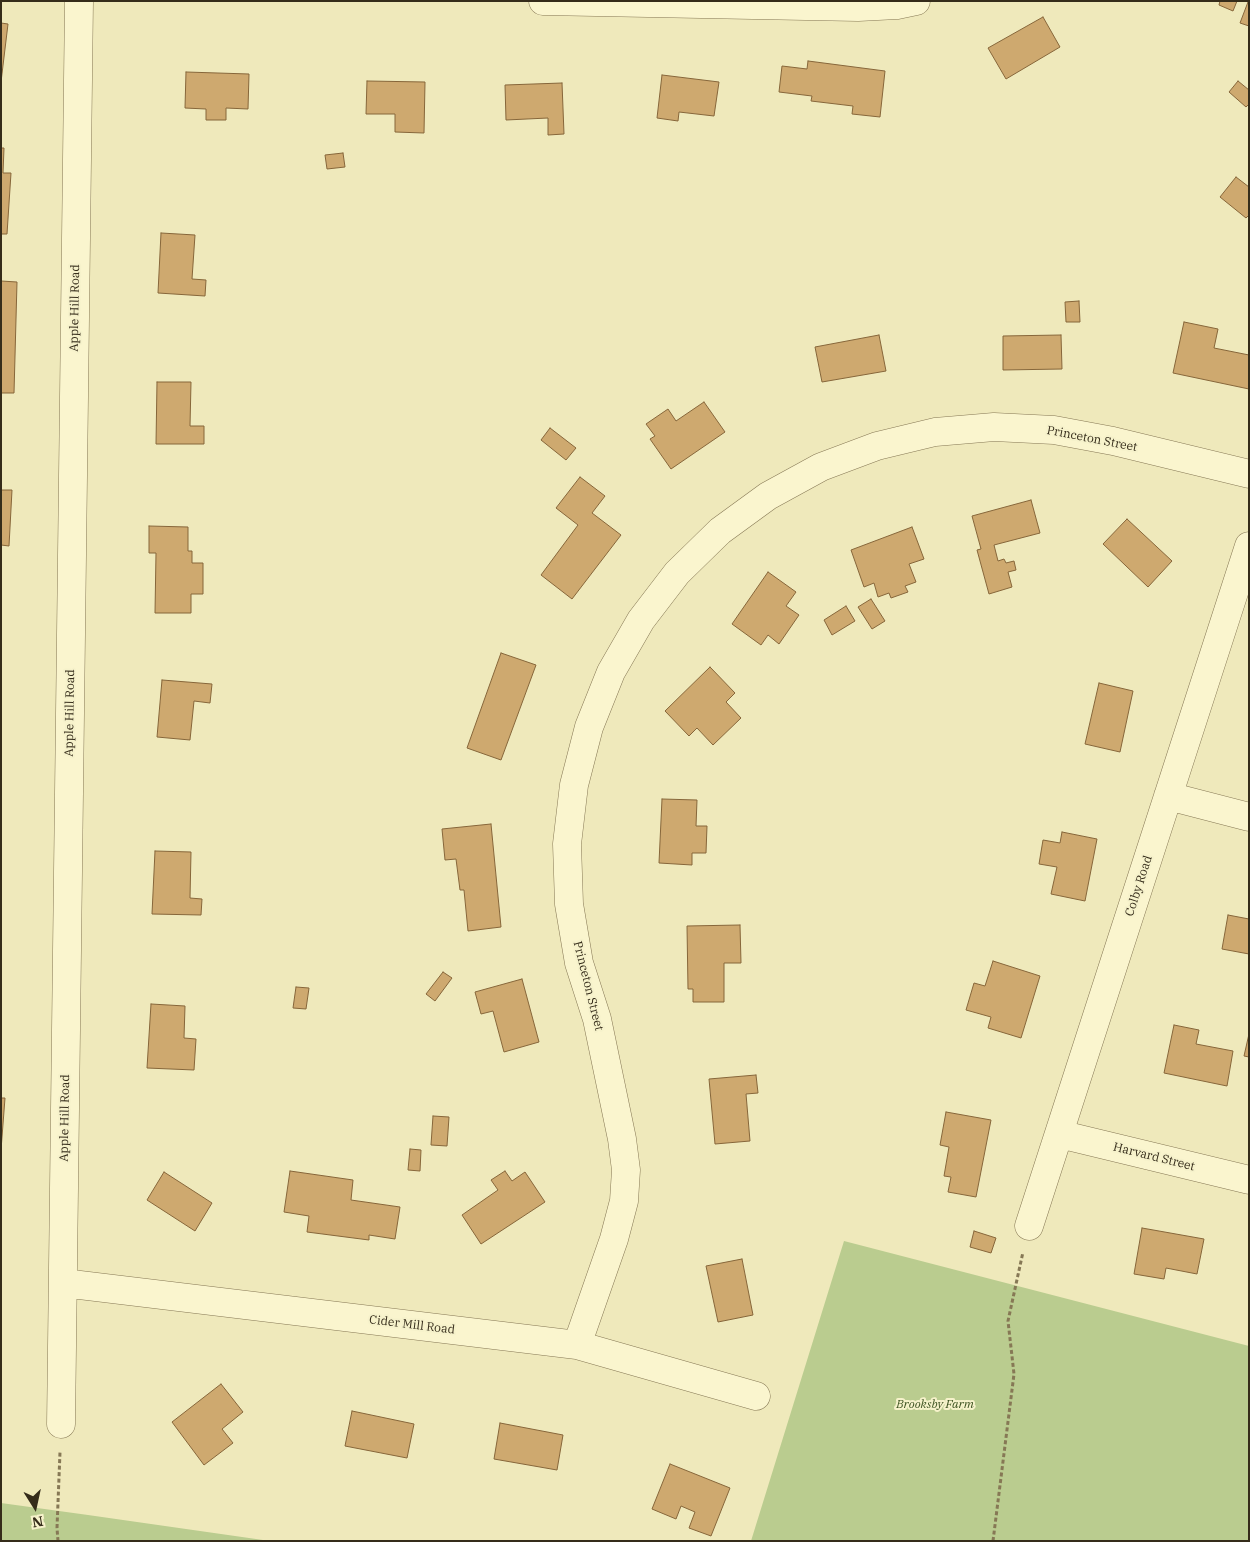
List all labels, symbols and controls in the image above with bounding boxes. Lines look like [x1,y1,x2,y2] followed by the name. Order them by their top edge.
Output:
[67,264,83,352] street label: Apple Hill Road
[1046,423,1138,455] street label: Princeton Street
[62,669,78,757] street label: Apple Hill Road
[1122,854,1156,918] street label: Colby Road
[570,940,606,1032] street label: Princeton Street
[57,1074,73,1162] street label: Apple Hill Road
[1112,1140,1196,1174] street label: Harvard Street
[368,1313,456,1337] street label: Cider Mill Road
[896,1398,974,1412] park label: Brooksby Farm
[10,1482,60,1532] north arrow
[31,1512,45,1532] text: N

